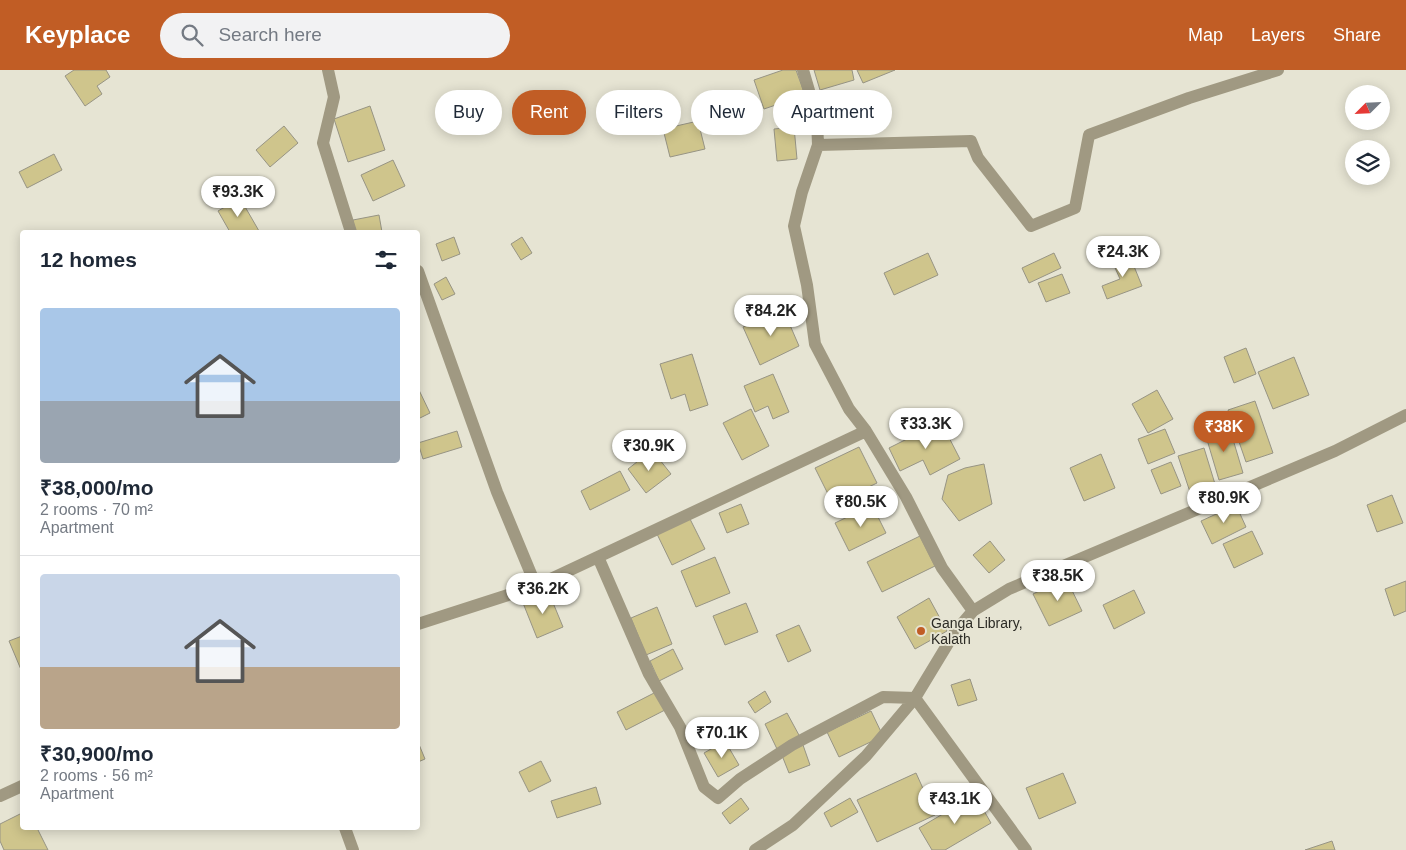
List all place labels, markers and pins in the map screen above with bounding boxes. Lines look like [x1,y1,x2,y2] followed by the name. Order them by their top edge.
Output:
[197,176,279,218] pin: ₹93.3K
[1082,236,1164,278] pin: ₹24.3K
[730,294,812,337] pin: ₹84.2K
[885,408,967,450] pin: ₹33.3K
[1194,410,1254,453] pin: ₹38K
[608,430,690,472] pin: ₹30.9K
[1183,482,1265,524] pin: ₹80.9K
[820,486,902,528] pin: ₹80.5K
[1017,560,1099,602] pin: ₹38.5K
[502,572,584,615] pin: ₹36.2K
[931,615,1023,647] place label: Ganga Library, Kalath
[915,625,927,637] marker: Ganga Library, Kalath
[681,716,763,759] pin: ₹70.1K
[914,782,996,825] pin: ₹43.1K

